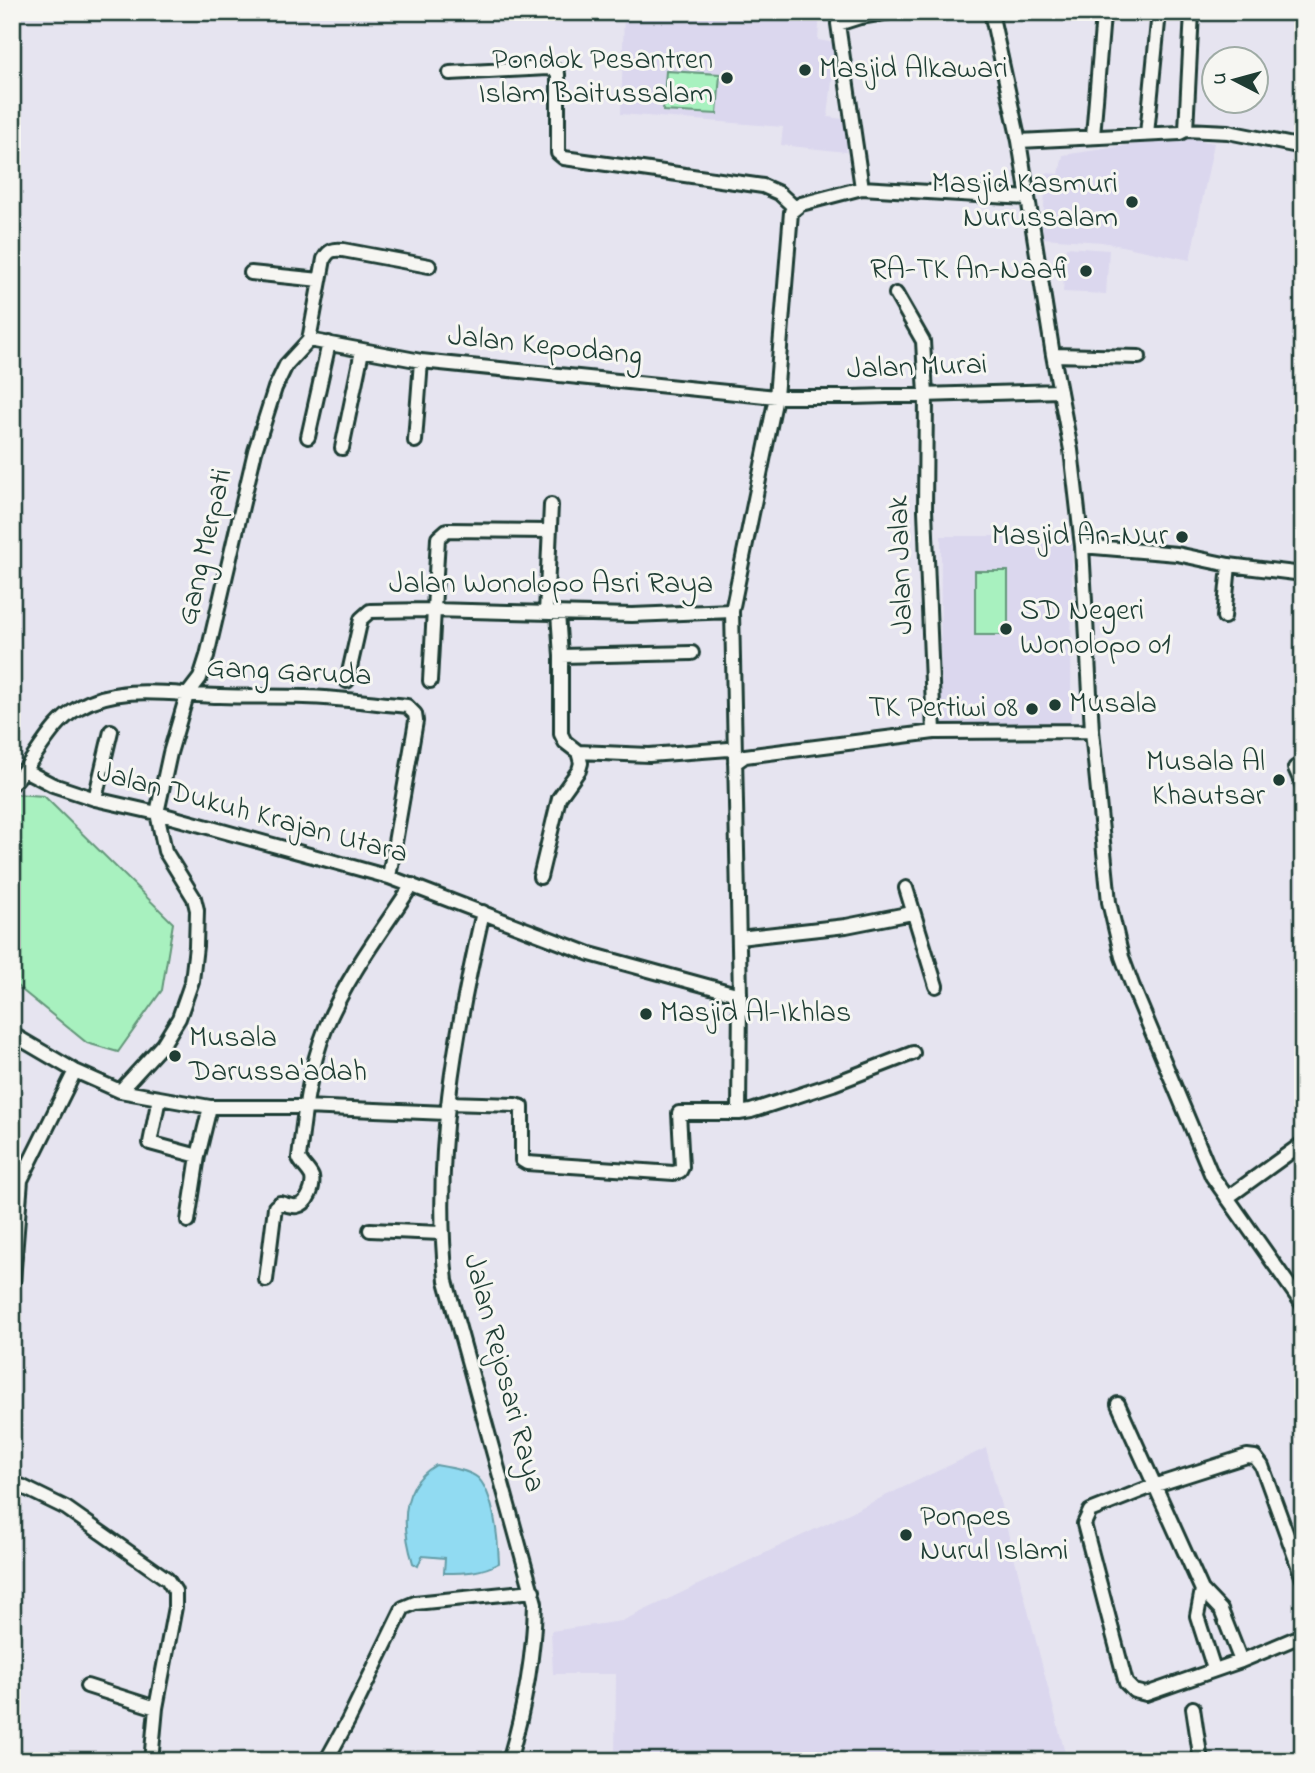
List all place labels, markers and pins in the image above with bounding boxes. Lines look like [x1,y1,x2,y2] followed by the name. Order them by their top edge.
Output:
[478,39,713,117] place label: Pondok Pesantren Islam Baitussalam
[819,48,1008,92] place label: Masjid Alkawari
[797,62,813,78] marker: Masjid Alkawari
[719,70,735,86] marker: Pondok Pesantren Islam Baitussalam
[931,163,1118,241] place label: Masjid Kasmuri Nurussalam
[1124,194,1140,210] marker: Masjid Kasmuri Nurussalam
[870,249,1072,293] place label: RA-TK An-Naafi
[1078,263,1094,279] marker: RA-TK An-Naafi
[991,515,1169,559] place label: Masjid An-Nur
[1174,529,1190,545] marker: Masjid An-Nur
[1020,590,1171,668] place label: SD Negeri Wonolopo 01
[998,621,1014,637] marker: SD Negeri Wonolopo 01
[1069,683,1157,727] place label: Musala
[868,687,1018,731] place label: TK Pertiwi 08
[1047,697,1063,713] marker: Musala
[1024,701,1040,717] marker: TK Pertiwi 08
[1146,741,1266,819] place label: Musala Al Khautsar
[1271,772,1287,788] marker: Musala Al Khautsar
[660,992,851,1036] place label: Masjid Al-Ikhlas
[638,1006,654,1022] marker: Masjid Al-Ikhlas
[188,1017,367,1095] place label: Musala Darussa'adah
[167,1048,183,1064] marker: Musala Darussa'adah
[920,1496,1068,1574] place label: Ponpes Nurul Islami
[898,1527,914,1543] marker: Ponpes Nurul Islami

